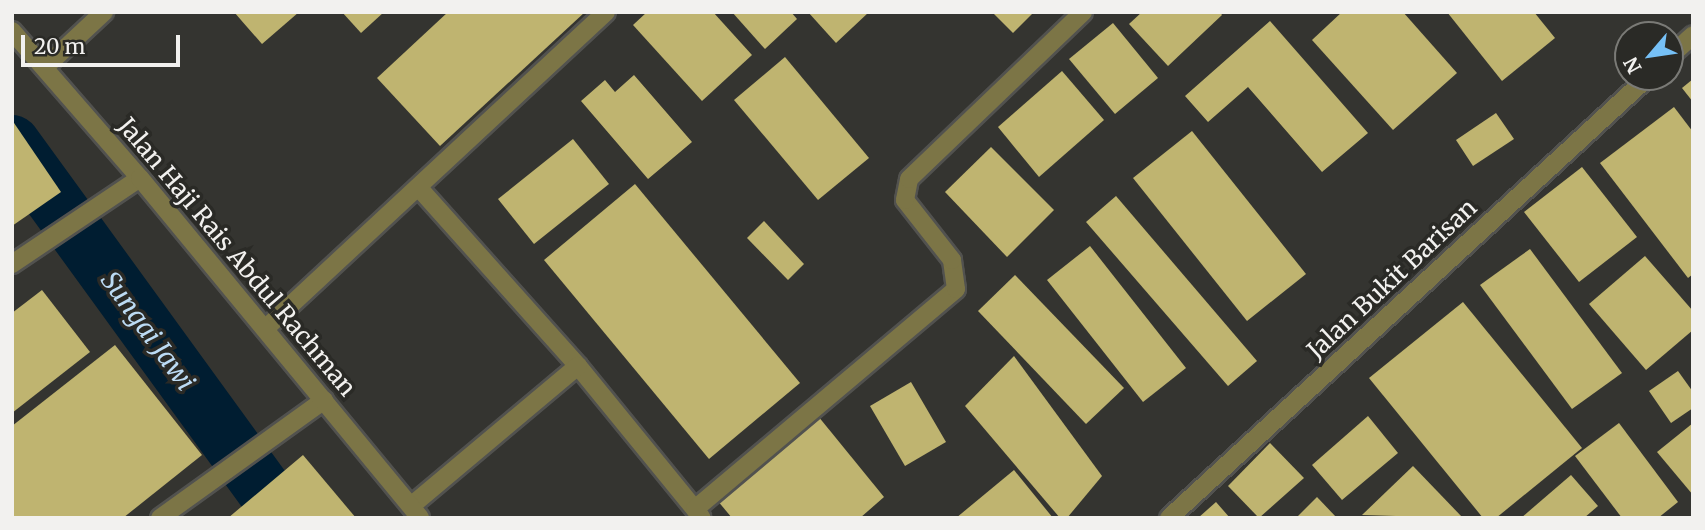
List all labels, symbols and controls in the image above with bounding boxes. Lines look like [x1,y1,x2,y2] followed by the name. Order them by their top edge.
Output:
[24,21,184,65] scale bar
[1614,21,1684,91] north arrow
[34,33,85,60] text: 20 m
[1618,53,1647,78] text: N
[112,112,362,402] street label: Jalan Haji Rais Abdul Rachman
[1301,193,1483,365] street label: Jalan Bukit Barisan
[94,265,202,397] water label: Sungai Jawi

